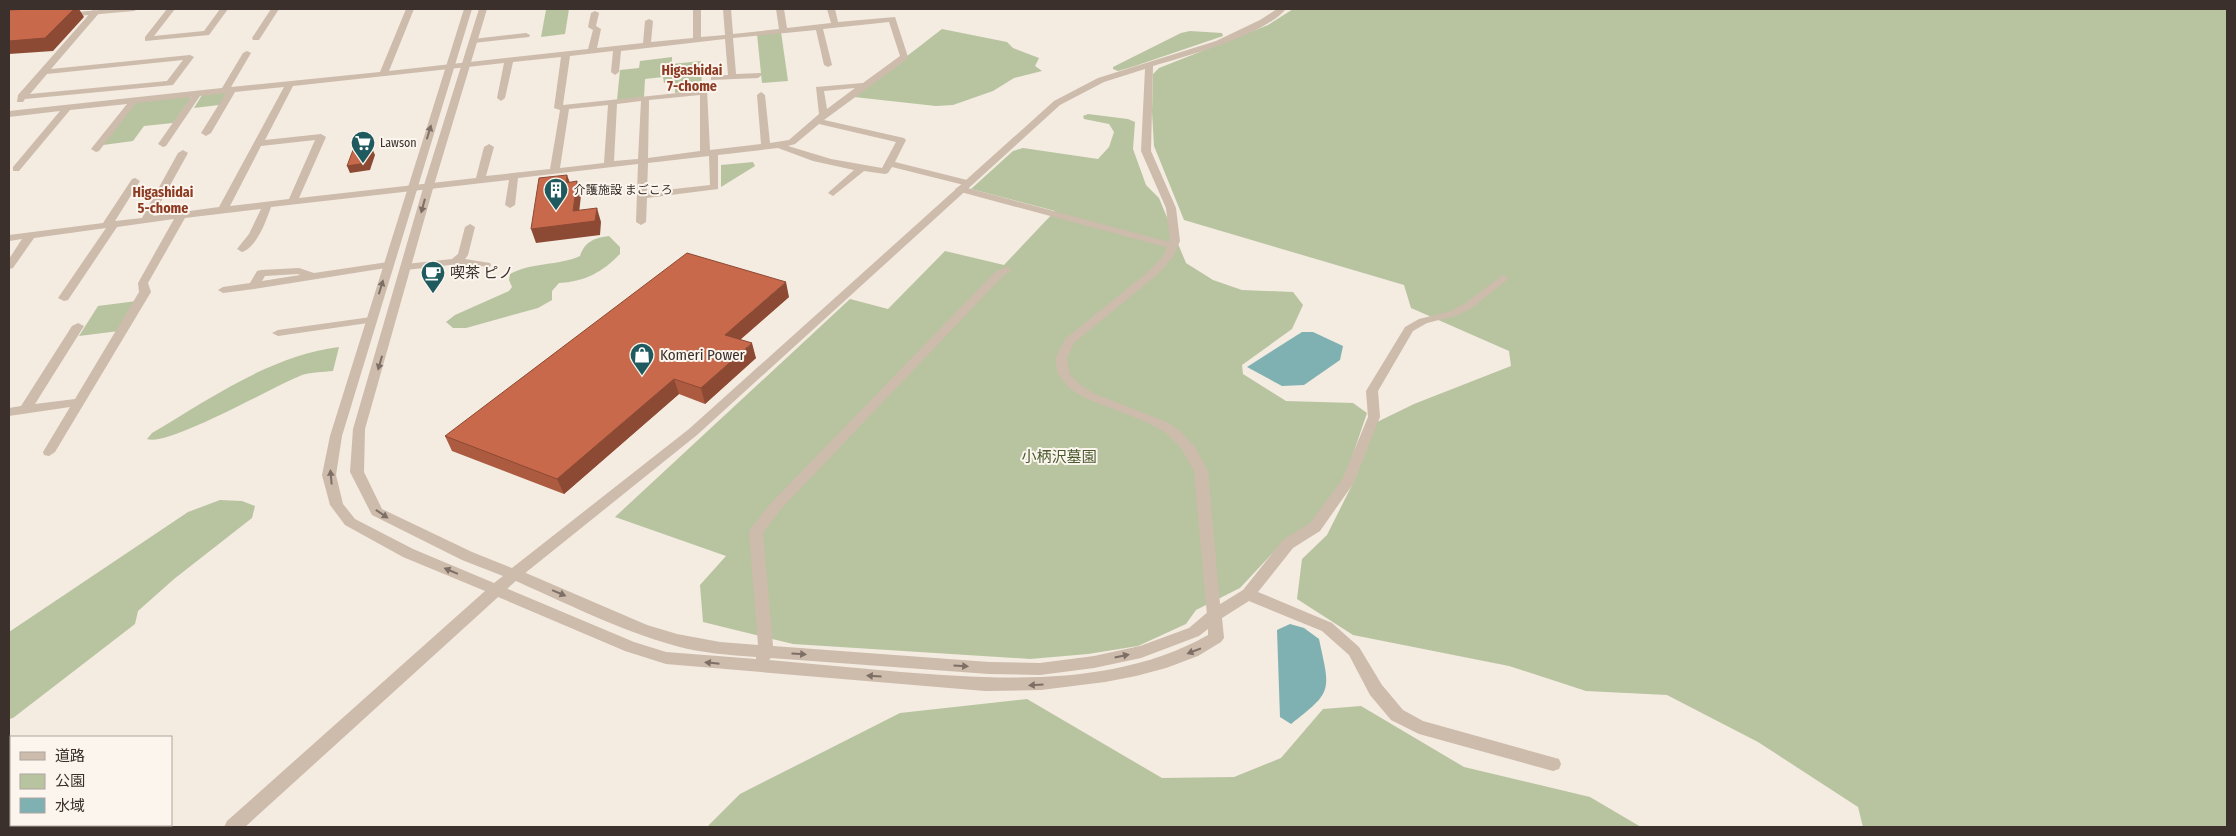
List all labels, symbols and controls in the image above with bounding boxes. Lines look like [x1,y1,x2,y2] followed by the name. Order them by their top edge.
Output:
[662,62,723,95] district label: Higashidai 7-chome
[426,124,434,139] one-way arrow
[350,130,376,164] supermarket icon: Lawson
[380,136,417,150] place label: Lawson
[543,177,569,211] building icon: 介護施設 まごころ
[574,183,673,197] place label: 介護施設 まごころ
[133,184,194,217] district label: Higashidai 5-chome
[419,199,427,214] one-way arrow
[420,260,446,294] cafe icon: 喫茶 ピノ
[450,264,514,282] place label: 喫茶 ピノ
[377,279,385,294] one-way arrow
[629,342,655,376] shop icon: Komeri Power
[660,346,746,364] place label: Komeri Power
[375,355,383,370] one-way arrow
[1021,448,1097,466] park label: 小柄沢墓園
[327,469,335,485] one-way arrow
[375,509,389,518] one-way arrow
[444,567,458,575] one-way arrow
[552,590,566,598] one-way arrow
[1187,648,1202,655] one-way arrow
[791,650,807,658] one-way arrow
[1115,652,1130,660] one-way arrow
[704,659,720,667] one-way arrow
[953,663,969,671] one-way arrow
[866,672,882,680] one-way arrow
[1028,681,1044,689] one-way arrow
[10,736,172,826] legend
[55,747,85,765] text: 道路
[55,772,85,790] text: 公園
[55,797,85,815] text: 水域

